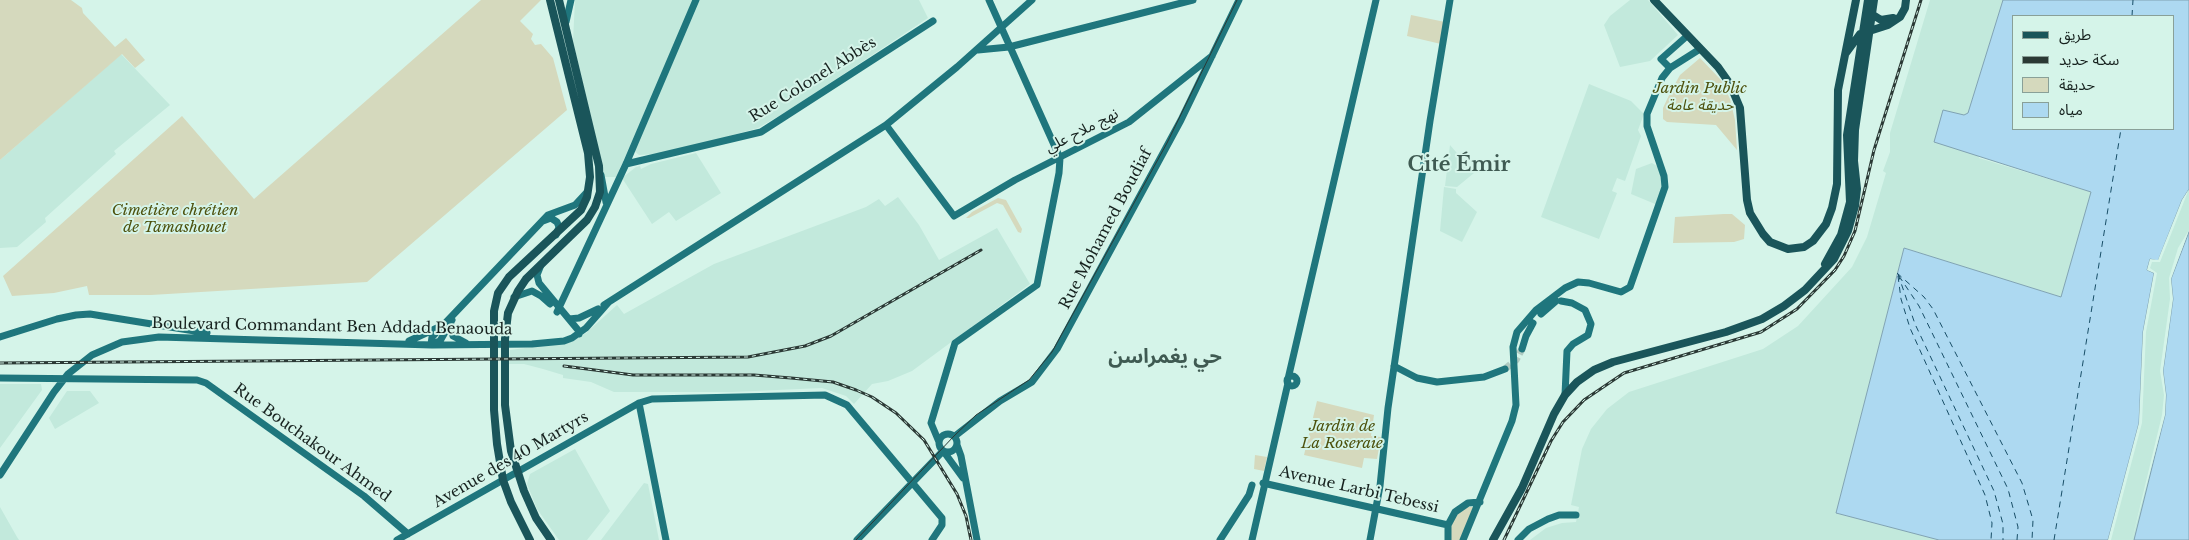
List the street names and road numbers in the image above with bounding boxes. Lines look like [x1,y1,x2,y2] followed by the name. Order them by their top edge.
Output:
[746,34,880,126] street label: Rue Colonel Abbès
[1042,105,1122,157] street label: نهج ملاح علي
[1056,146,1156,312] street label: Rue Mohamed Boudiaf
[151,315,513,339] street label: Boulevard Commandant Ben Addad Benaouda
[230,380,394,506] street label: Rue Bouchakour Ahmed
[430,408,592,512] street label: Avenue des 40 Martyrs
[1277,463,1441,517] street label: Avenue Larbi Tebessi

